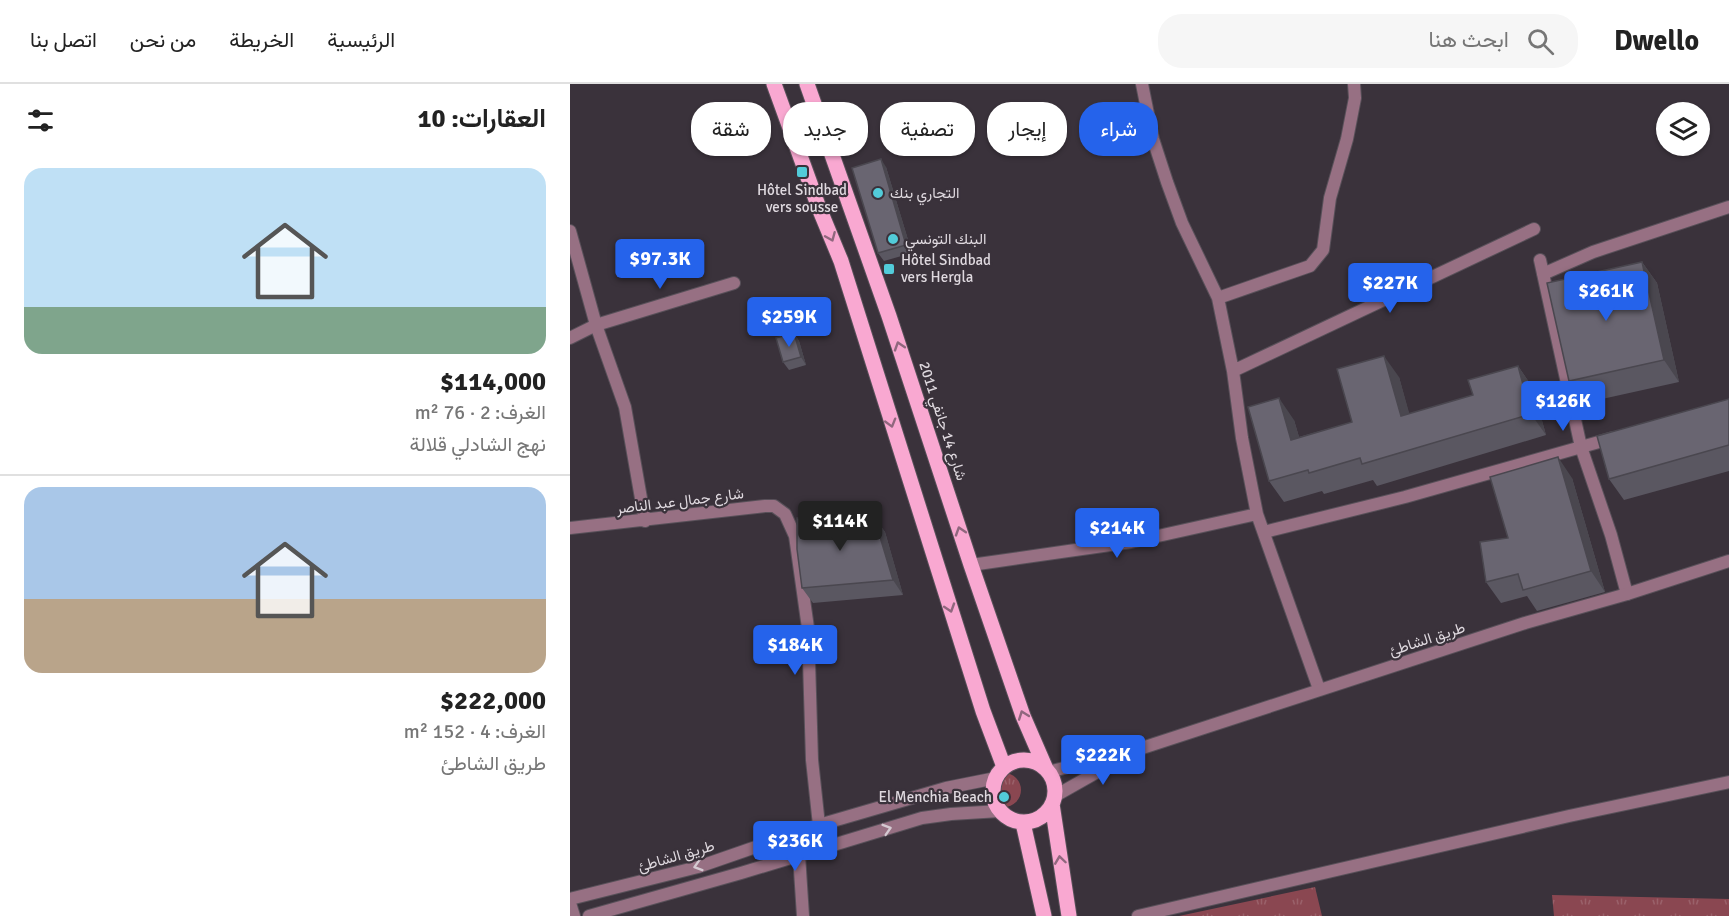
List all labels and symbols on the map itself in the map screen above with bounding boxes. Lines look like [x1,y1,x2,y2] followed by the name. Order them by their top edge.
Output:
[795,165,809,179] marker: Hôtel Sindbad vers sousse
[757,181,847,216] place label: Hôtel Sindbad vers sousse
[890,184,959,206] place label: التجاري بنك
[871,186,885,200] marker: التجاري بنك
[905,230,987,252] place label: البنك التونسي
[824,231,836,242] one-way arrow
[886,232,900,246] marker: البنك التونسي
[611,239,709,290] pin: $97.3K
[901,251,991,286] place label: Hôtel Sindbad vers Hergla
[882,262,896,276] marker: Hôtel Sindbad vers Hergla
[1348,263,1432,314] pin: $227K
[1564,271,1648,322] pin: $261K
[747,297,831,348] pin: $259K
[894,341,906,352] one-way arrow
[911,359,971,484] street label: شارع 14 جانفي 2011
[1521,381,1605,432] pin: $126K
[884,417,896,427] one-way arrow
[614,484,745,520] street label: شارع جمال عبد الناصر
[798,501,882,552] pin: $114K
[1075,508,1159,559] pin: $214K
[954,526,967,537] one-way arrow
[943,602,956,613] one-way arrow
[1387,618,1468,661] street label: طريق الشاطئ
[753,625,837,676] pin: $184K
[1018,711,1030,722] one-way arrow
[1061,735,1145,786] pin: $222K
[878,788,992,806] place label: El Menchia Beach
[997,790,1011,804] marker: El Menchia Beach
[753,821,837,872] pin: $236K
[881,824,891,836] one-way arrow
[636,836,717,877] street label: طريق الشاطئ
[1055,856,1067,865] one-way arrow
[693,859,704,871] one-way arrow

